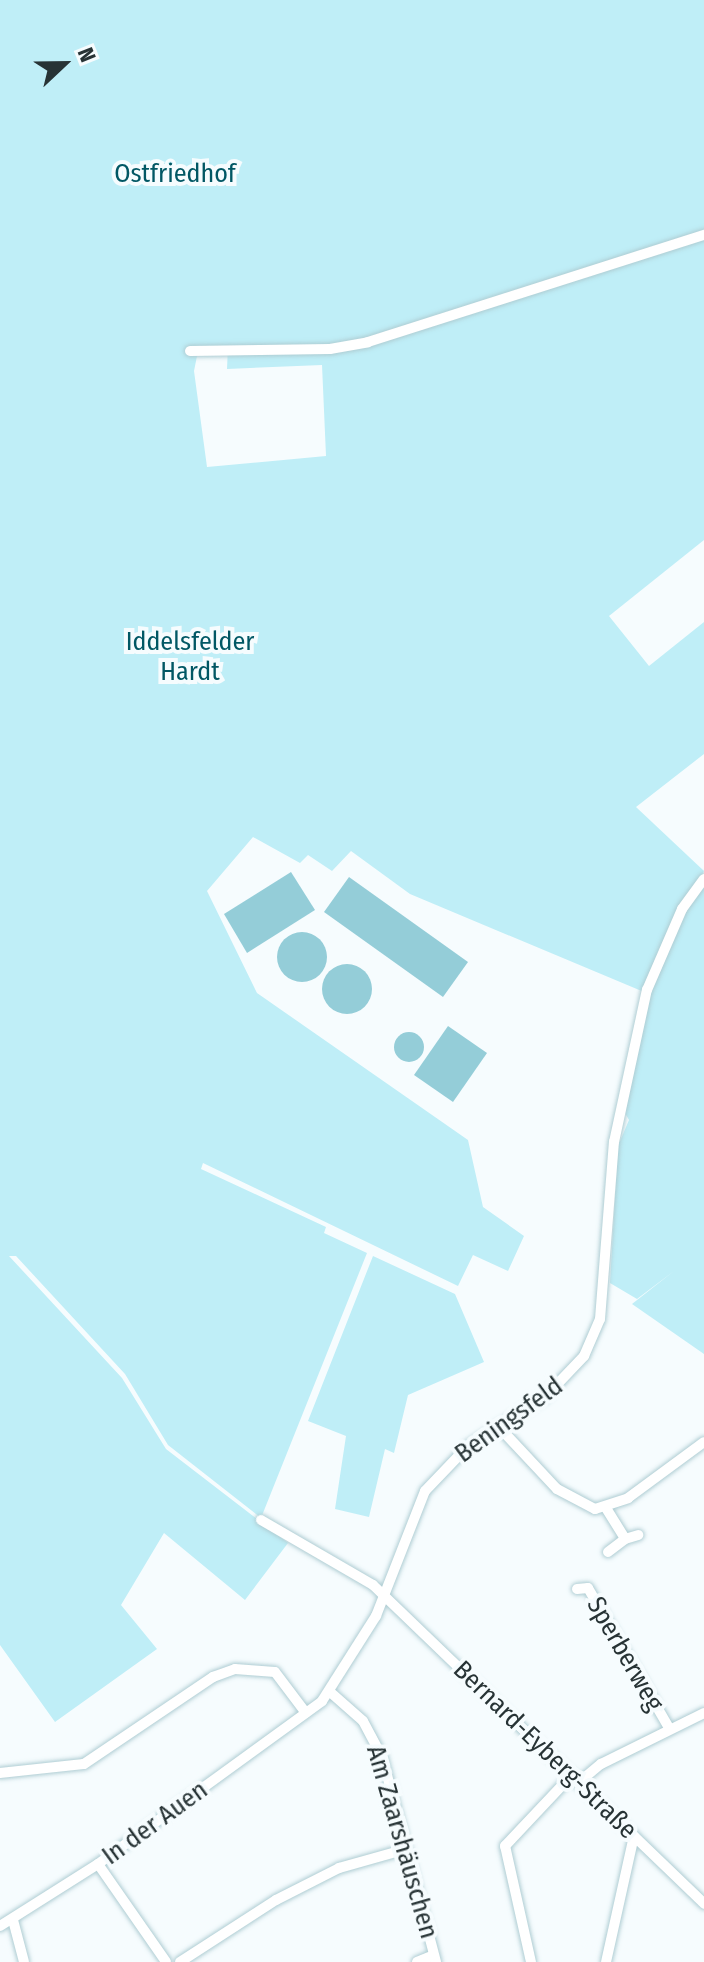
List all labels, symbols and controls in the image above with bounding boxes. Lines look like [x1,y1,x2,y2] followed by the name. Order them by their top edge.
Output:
[24,24,104,104] north arrow
[72,44,102,66] text: N
[114,158,236,190] park label: Ostfriedhof
[126,626,254,688] park label: Iddelsfelder Hardt
[449,1371,569,1469] street label: Beningsfeld
[580,1591,670,1717] street label: Sperberweg
[447,1654,643,1846] street label: Bernard-Eyberg-Straße
[360,1742,444,1942] street label: Am Zaarshäuschen
[96,1774,214,1872] street label: In der Auen

